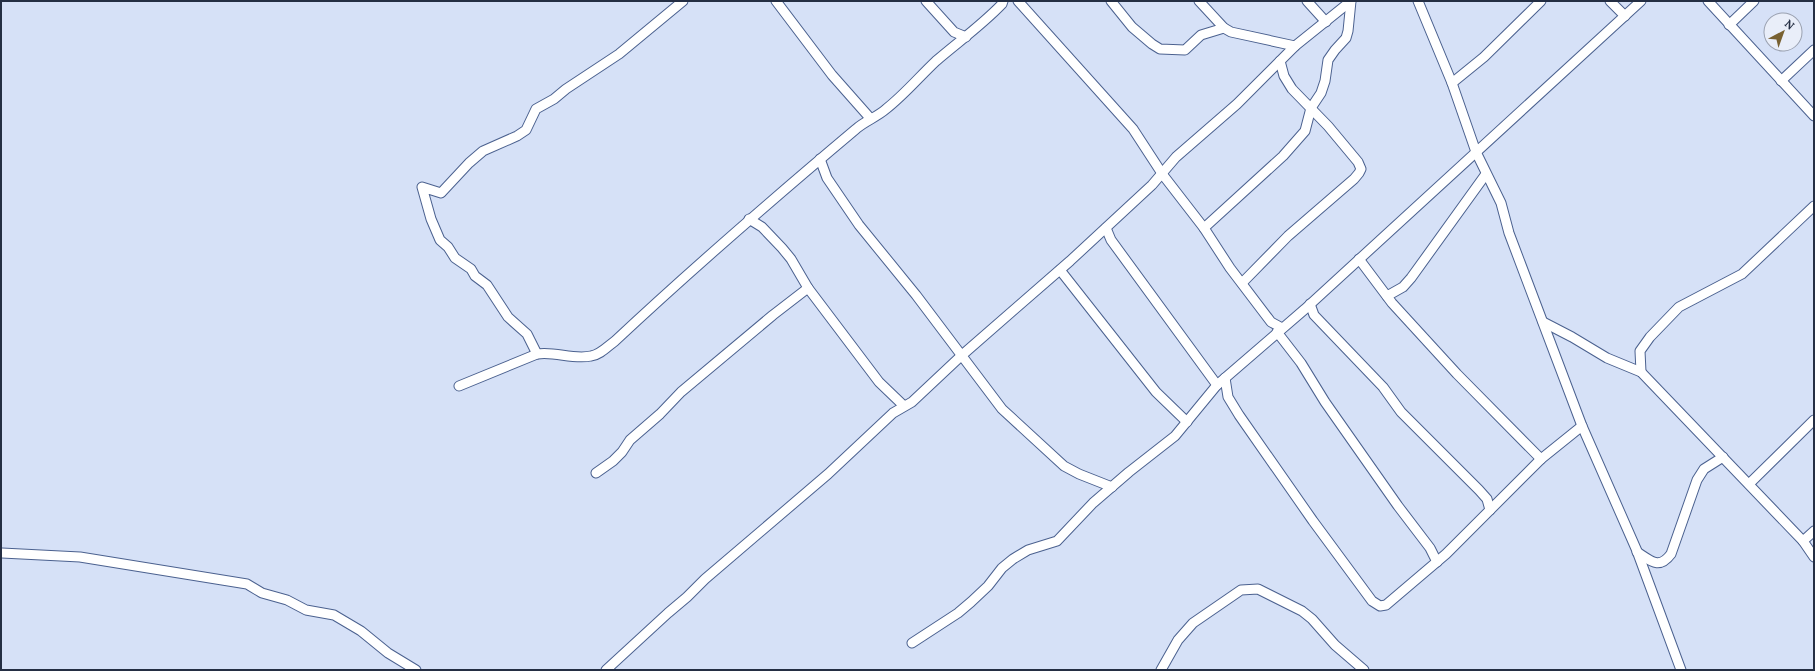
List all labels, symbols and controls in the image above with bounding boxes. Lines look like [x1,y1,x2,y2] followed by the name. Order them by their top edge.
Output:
[1763,12,1803,52] north arrow
[1782,16,1798,33] text: N

